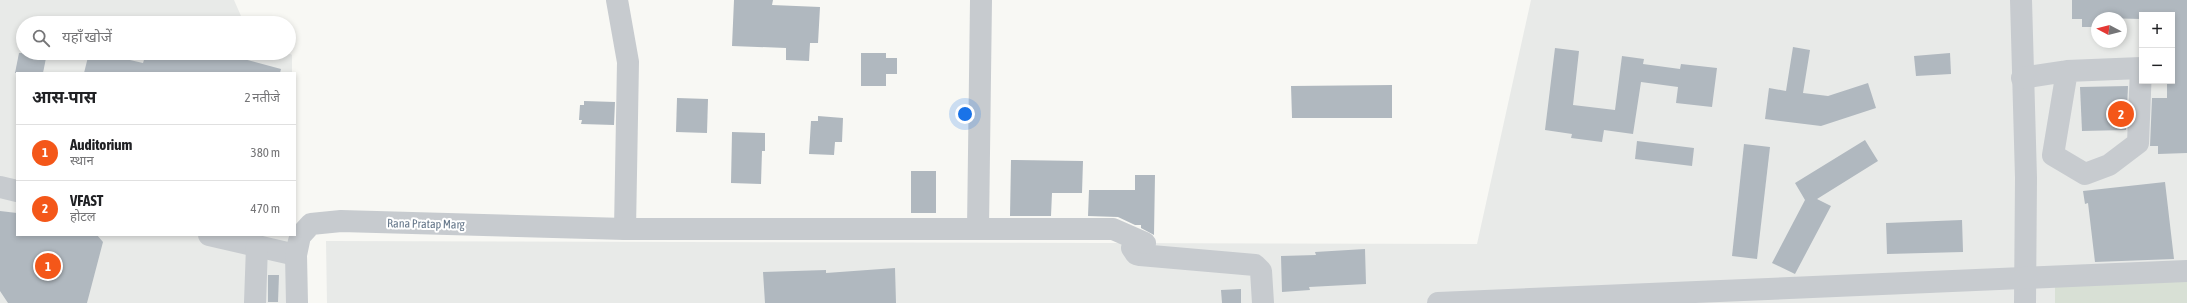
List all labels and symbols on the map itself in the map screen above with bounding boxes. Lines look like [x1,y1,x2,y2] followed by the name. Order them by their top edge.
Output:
[2091,12,2127,48] north arrow
[2108,99,2134,129] pin: 2
[955,104,975,124] your location
[387,216,466,232] street label: Rana Pratap Marg
[35,251,61,281] pin: 1

